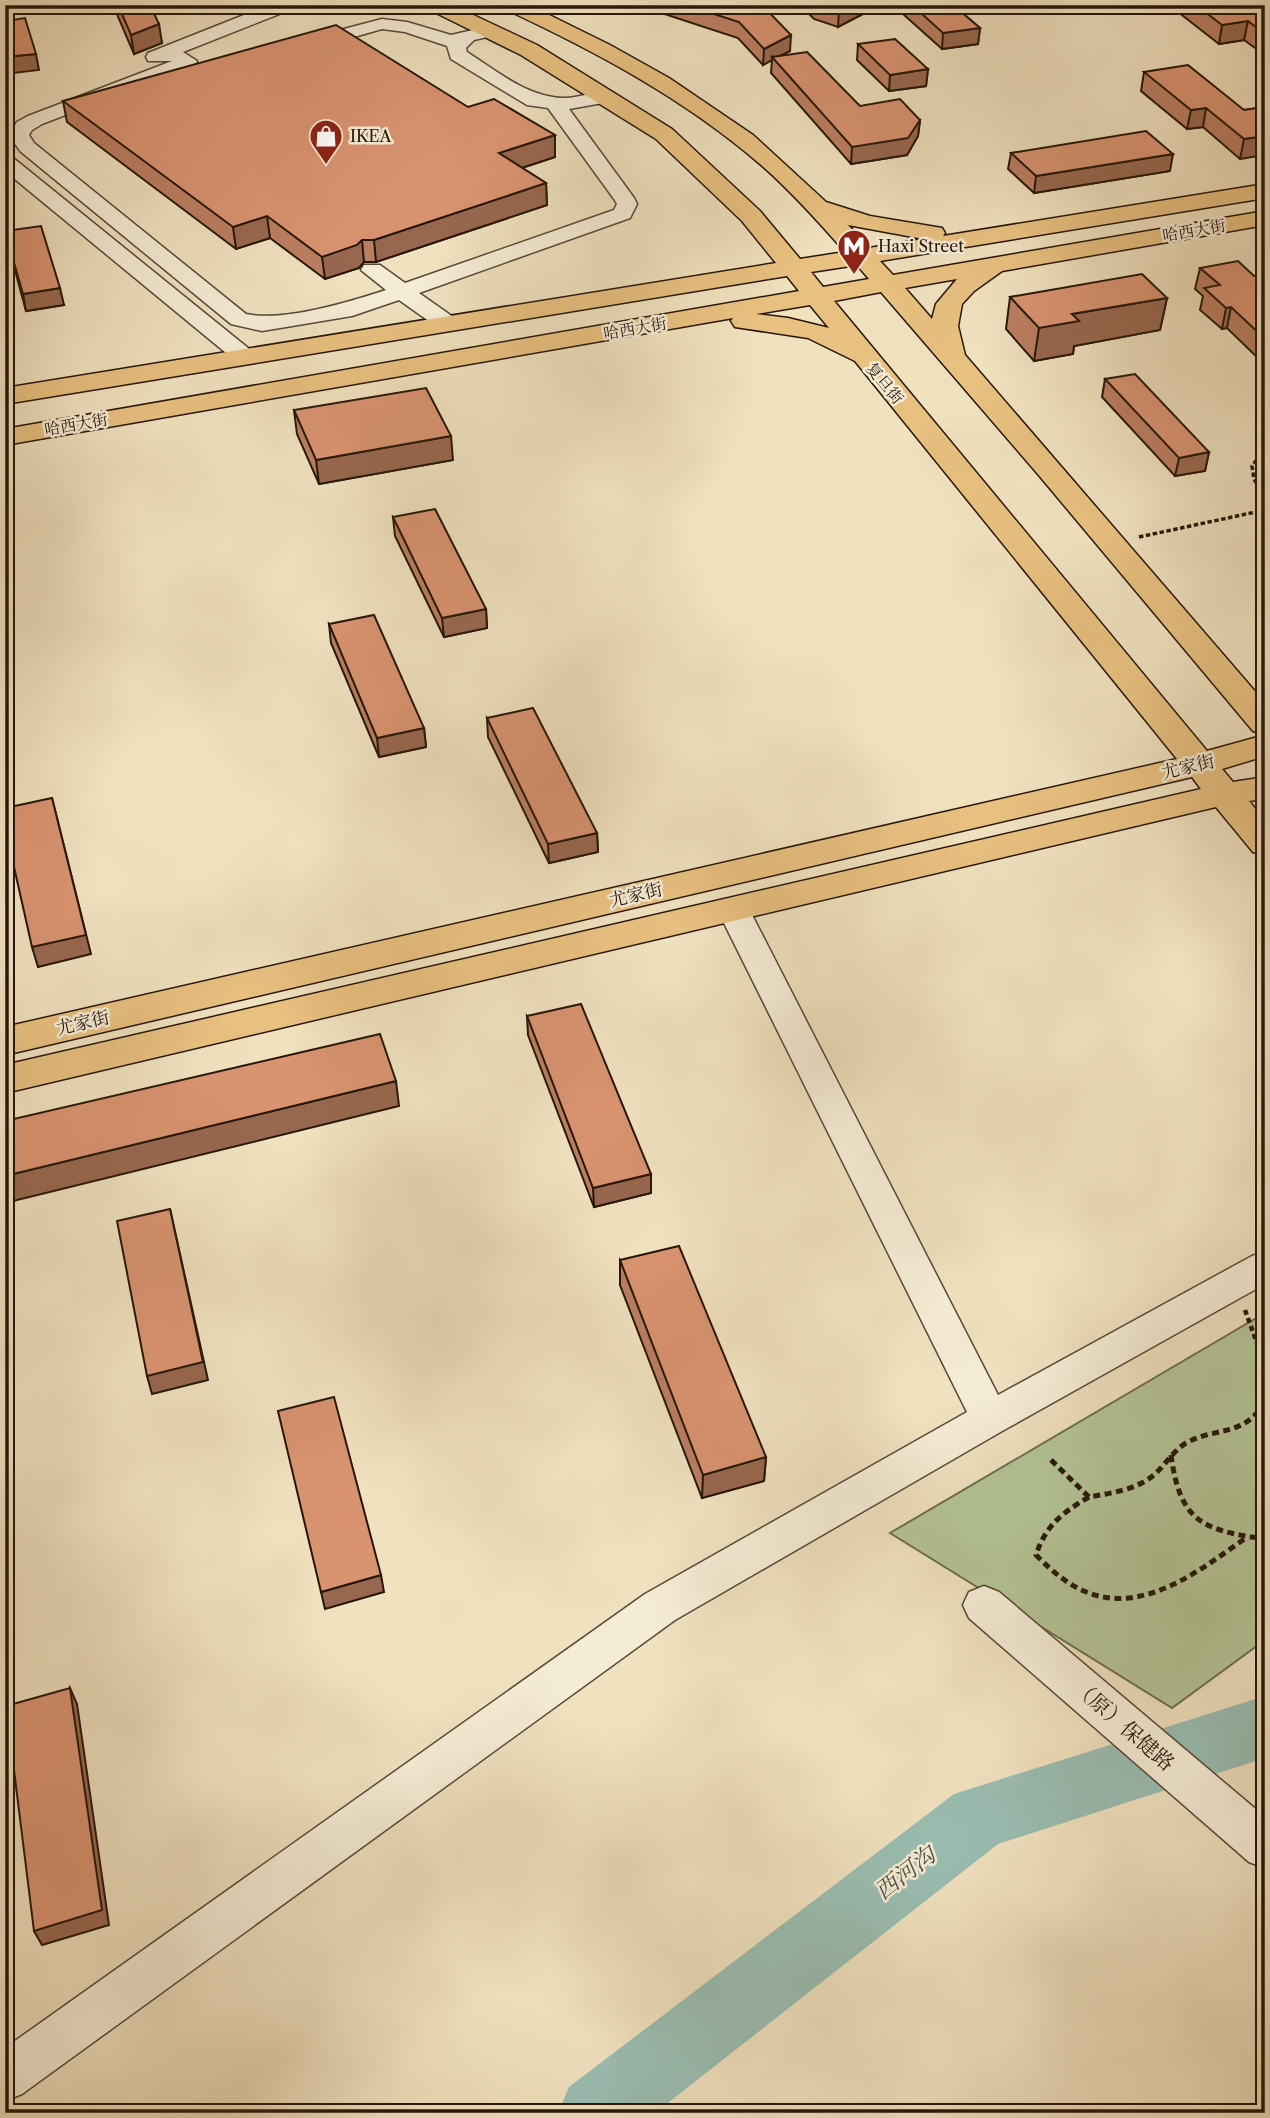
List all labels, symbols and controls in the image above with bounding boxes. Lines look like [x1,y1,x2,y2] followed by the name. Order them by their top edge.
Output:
[307,117,345,166] shop icon: IKEA
[350,126,393,146] place label: IKEA
[1161,215,1227,245] street label: 哈西大街
[835,227,873,276] metro station icon: Haxi Street
[878,236,964,256] place label: Haxi Street
[602,313,668,343] street label: 哈西大街
[862,358,908,408] street label: 复旦街
[43,409,109,439] street label: 哈西大街
[1159,750,1217,784] street label: 尤家街
[607,878,665,912] street label: 尤家街
[54,1006,112,1040] street label: 尤家街
[1068,1674,1180,1776] street label: （原）保健路
[869,1839,943,1905] water label: 西河沟

